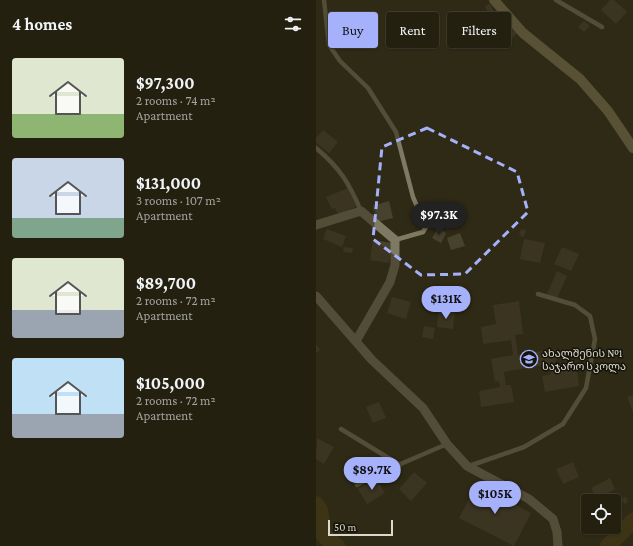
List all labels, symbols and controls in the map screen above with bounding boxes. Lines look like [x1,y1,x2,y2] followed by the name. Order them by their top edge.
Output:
[328,12,378,48] chip: Buy
[386,12,439,48] chip: Rent
[447,12,511,48] chip: Filters
[282,13,304,35] icon: filters
[12,15,72,34] text: 4 homes
[44,74,92,122] icon: home
[136,74,195,93] text: $97,300
[136,93,216,108] text: 2 rooms · 74 m²
[136,108,193,123] text: Apartment
[44,174,92,222] icon: home
[136,174,201,193] text: $131,000
[136,193,221,208] text: 3 rooms · 107 m²
[406,202,472,236] pin: $97.3K
[420,207,458,222] text: $97.3K
[136,208,193,223] text: Apartment
[44,274,92,322] icon: home
[136,274,196,293] text: $89,700
[418,286,474,320] pin: $131K
[431,291,461,306] text: $131K
[136,293,216,308] text: 2 rooms · 72 m²
[136,308,193,323] text: Apartment
[542,347,626,373] place label: ახალშენის №1 საჯარო სკოლა
[519,349,539,369] school or university icon: ახალშენის №1 საჯარო სკოლა
[44,374,92,422] icon: home
[136,374,205,393] text: $105,000
[136,393,216,408] text: 2 rooms · 72 m²
[136,408,193,423] text: Apartment
[339,457,405,491] pin: $89.7K
[353,462,391,477] text: $89.7K
[467,481,523,515] pin: $105K
[478,486,512,501] text: $105K
[581,494,621,534] map controls
[581,494,621,534] button: locate
[328,518,393,537] scale bar
[334,521,356,533] text: 50 m

